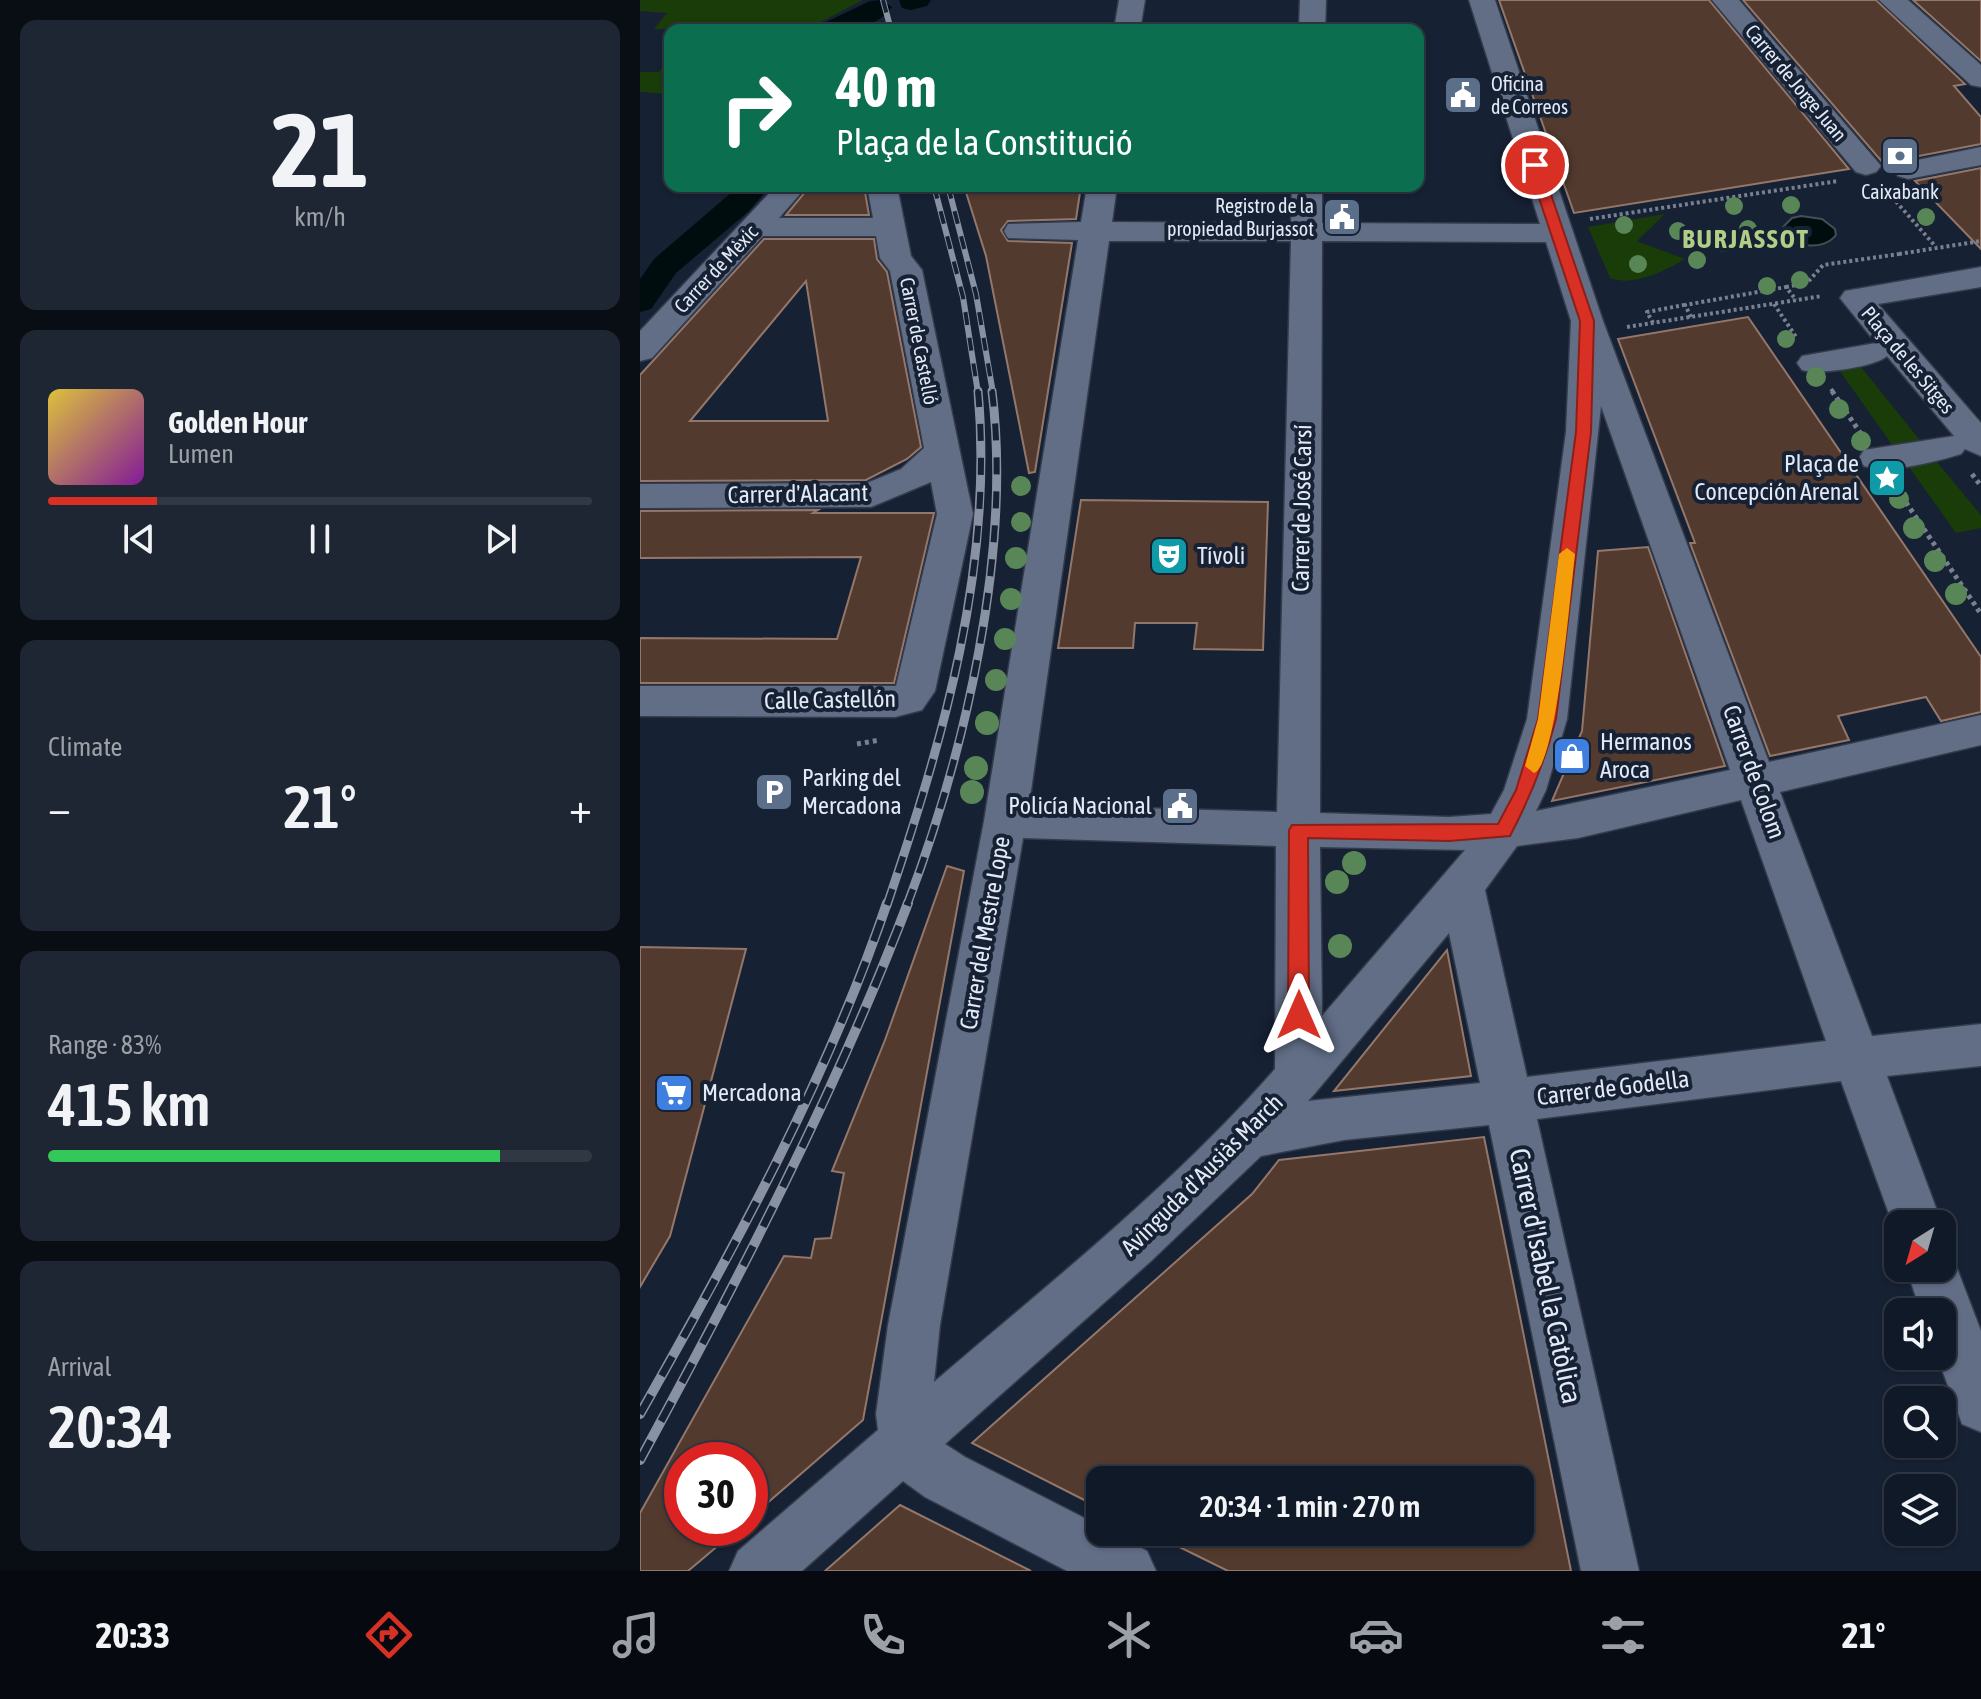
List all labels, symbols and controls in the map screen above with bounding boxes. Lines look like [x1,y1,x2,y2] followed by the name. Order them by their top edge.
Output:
[1741,20,1852,146] street label: Carrer de Jorge Juan
[836,55,937,119] text: 40 m
[704,56,808,160] icon: right
[1491,72,1568,118] place label: Oficina de Correos
[1442,74,1484,116] public building icon: Oficina de Correos
[271,90,369,209] text: 21
[836,121,1133,163] text: Plaça de la Constitució
[1501,131,1569,199] pin
[1879,135,1921,177] bank icon: Caixabank
[1513,143,1557,187] icon: arrive
[1861,180,1939,203] place label: Caixabank
[1167,194,1314,240] place label: Registro de la propiedad Burjassot
[1321,196,1363,238] public building icon: Registro de la propiedad Burjassot
[294,202,346,232] text: km/h
[669,220,762,317] street label: Carrer de Mèxic
[1682,224,1810,254] district label: BURJASSOT
[896,275,943,406] street label: Carrer de Castelló
[1857,302,1960,418] street label: Plaça de les Sitges
[168,405,307,439] text: Golden Hour
[1287,424,1316,592] street label: Carrer de José Carsí
[168,439,234,469] text: Lumen
[1695,450,1860,505] place label: Plaça de Concepción Arenal
[1866,457,1908,499] place icon: Plaça de Concepción Arenal
[727,479,869,508] street label: Carrer d'Alacant
[117,517,161,561] icon: previous
[298,517,342,561] icon: pause
[479,517,523,561] icon: next
[1148,535,1190,577] theatre icon: Tívoli
[1197,542,1245,569] place label: Tívoli
[764,685,896,714] street label: Calle Castellón
[1718,702,1791,842] street label: Carrer de Colom
[1600,728,1692,783] place label: Hermanos Aroca
[48,732,122,762] text: Climate
[1551,735,1593,777] shop icon: Hermanos Aroca
[802,764,902,819] place label: Parking del Mercadona
[753,771,795,813] parking icon: Parking del Mercadona
[284,772,356,841] text: 21°
[48,782,71,832] text: −
[569,782,592,832] text: +
[1159,785,1201,827] public building icon: Policía Nacional
[1008,792,1153,819] place label: Policía Nacional
[954,834,1015,1032] street label: Carrer del Mestre Lope
[1257,973,1341,1057] position arrow
[48,1030,161,1060] text: Range · 83%
[1535,1065,1691,1110] street label: Carrer de Godella
[48,1070,210,1139] text: 415 km
[653,1072,695,1114] supermarket icon: Mercadona
[702,1079,802,1106] place label: Mercadona
[1115,1088,1288,1261] street label: Avinguda d'Ausiàs March
[1503,1145,1589,1407] street label: Carrer d'Isabel la Catòlica
[1884,1210,1956,1282] north arrow
[1884,1210,1956,1546] map controls
[1884,1298,1956,1370] button: sound
[48,1352,112,1382] text: Arrival
[1884,1386,1956,1458] button: search
[48,1392,173,1461] text: 20:34
[664,1442,768,1546] speed limit sign: 30
[1884,1474,1956,1546] button: layers
[1200,1489,1420,1523] text: 20:34 · 1 min · 270 m
[361,1607,417,1663] icon: directions
[608,1607,664,1663] icon: music
[855,1607,911,1663] icon: phone
[1101,1607,1157,1663] icon: climate
[1348,1607,1404,1663] icon: car
[1595,1607,1651,1663] icon: filters
[95,1614,170,1656] text: 20:33
[1842,1614,1886,1656] text: 21°

